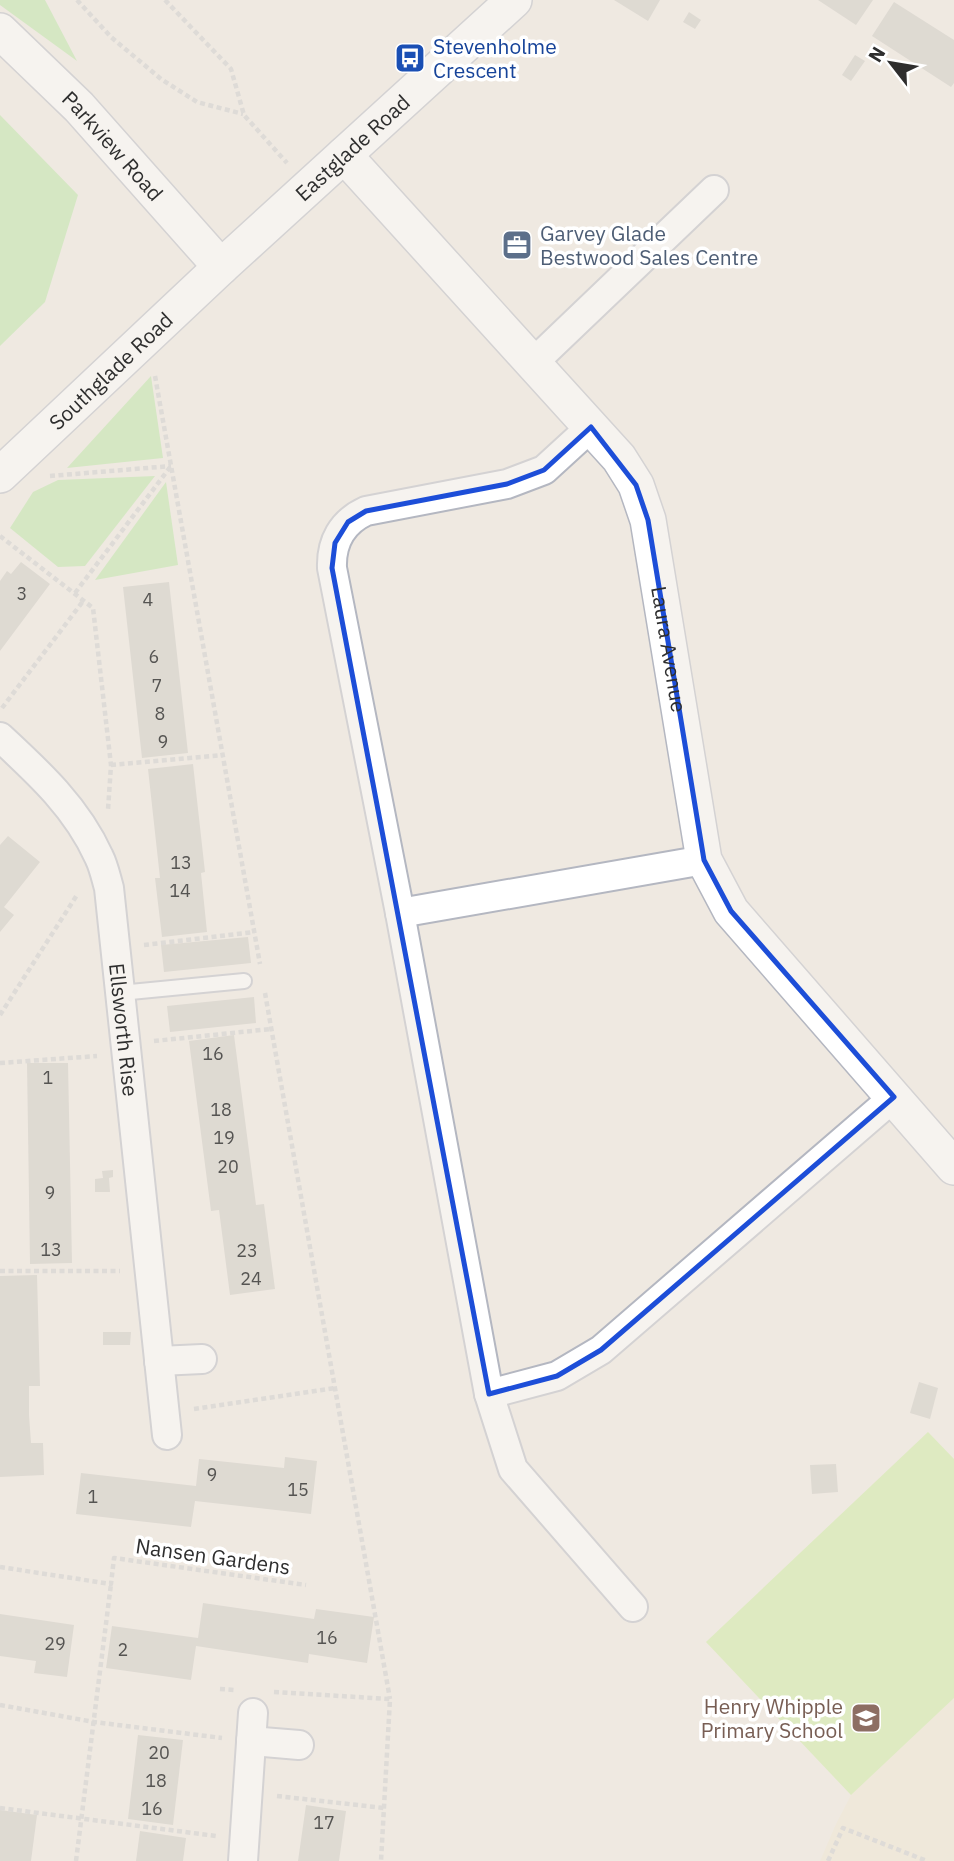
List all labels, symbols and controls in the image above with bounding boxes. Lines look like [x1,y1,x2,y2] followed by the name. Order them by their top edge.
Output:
[856,28,926,98] north arrow
[433,32,557,84] place label: Stevenholme Crescent
[393,41,427,75] bus stop icon: Stevenholme Crescent
[863,42,890,66] text: N
[56,84,170,207] street label: Parkview Road
[289,88,416,207] street label: Eastglade Road
[540,219,758,271] place label: Garvey Glade Bestwood Sales Centre
[500,228,534,262] office icon: Garvey Glade Bestwood Sales Centre
[43,306,179,436] street label: Southglade Road
[17,582,27,605] house number: 3
[645,584,693,714] street label: Laura Avenue
[143,588,154,611] house number: 4
[149,645,159,668] house number: 6
[152,674,162,697] house number: 7
[155,702,165,725] house number: 8
[158,730,168,753] house number: 9
[170,851,192,874] house number: 13
[169,879,191,902] house number: 14
[103,962,145,1098] street label: Ellsworth Rise
[202,1042,224,1065] house number: 16
[43,1066,53,1089] house number: 1
[210,1098,232,1121] house number: 18
[213,1126,235,1149] house number: 19
[217,1155,239,1178] house number: 20
[45,1181,55,1204] house number: 9
[40,1238,62,1261] house number: 13
[236,1239,258,1262] house number: 23
[240,1267,262,1290] house number: 24
[207,1463,217,1486] house number: 9
[287,1478,309,1501] house number: 15
[88,1485,98,1508] house number: 1
[134,1531,292,1581] street label: Nansen Gardens
[316,1626,338,1649] house number: 16
[44,1632,66,1655] house number: 29
[118,1638,128,1661] house number: 2
[701,1692,843,1744] place label: Henry Whipple Primary School
[849,1701,883,1735] school or university icon: Henry Whipple Primary School
[148,1741,170,1764] house number: 20
[145,1769,167,1792] house number: 18
[141,1797,163,1820] house number: 16
[313,1811,335,1834] house number: 17

